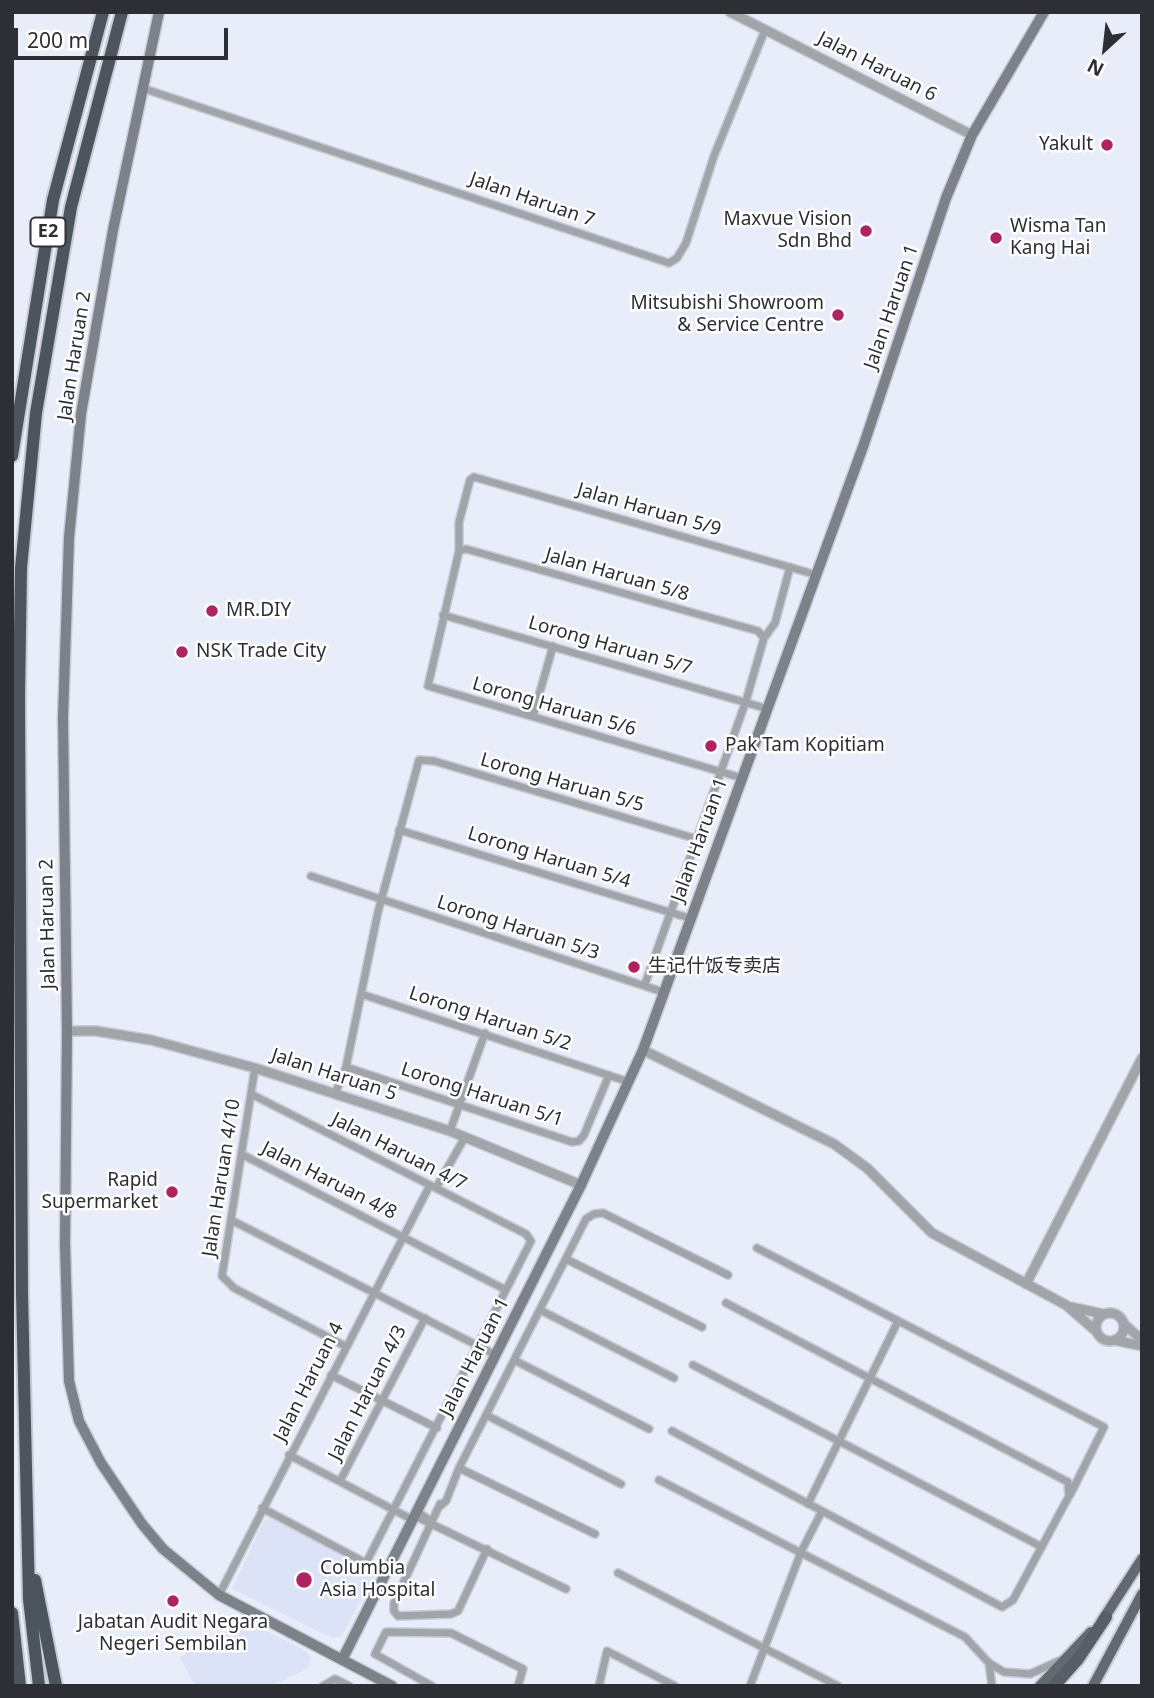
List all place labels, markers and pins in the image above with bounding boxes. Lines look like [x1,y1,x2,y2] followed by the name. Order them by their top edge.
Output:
[1039,134,1093,156] place label: Yakult
[1099,137,1115,153] marker: Yakult
[723,209,852,253] place label: Maxvue Vision Sdn Bhd
[1010,216,1106,260] place label: Wisma Tan Kang Hai
[858,223,874,239] marker: Maxvue Vision Sdn Bhd
[988,230,1004,246] marker: Wisma Tan Kang Hai
[630,293,824,337] place label: Mitsubishi Showroom & Service Centre
[830,307,846,323] marker: Mitsubishi Showroom & Service Centre
[226,600,291,622] place label: MR.DIY
[204,603,220,619] marker: MR.DIY
[196,641,326,663] place label: NSK Trade City
[174,644,190,660] marker: NSK Trade City
[725,735,885,757] place label: Pak Tam Kopitiam
[703,738,719,754] marker: Pak Tam Kopitiam
[648,956,781,978] place label: 生记什饭专卖店
[626,959,642,975] marker: 生记什饭专卖店
[42,1170,158,1214] place label: Rapid Supermarket
[164,1184,180,1200] marker: Rapid Supermarket
[320,1558,435,1602] place label: Columbia Asia Hospital
[294,1570,314,1590] marker: Columbia Asia Hospital
[165,1593,181,1609] marker: Jabatan Audit Negara Negeri Sembilan
[78,1612,268,1656] place label: Jabatan Audit Negara Negeri Sembilan

